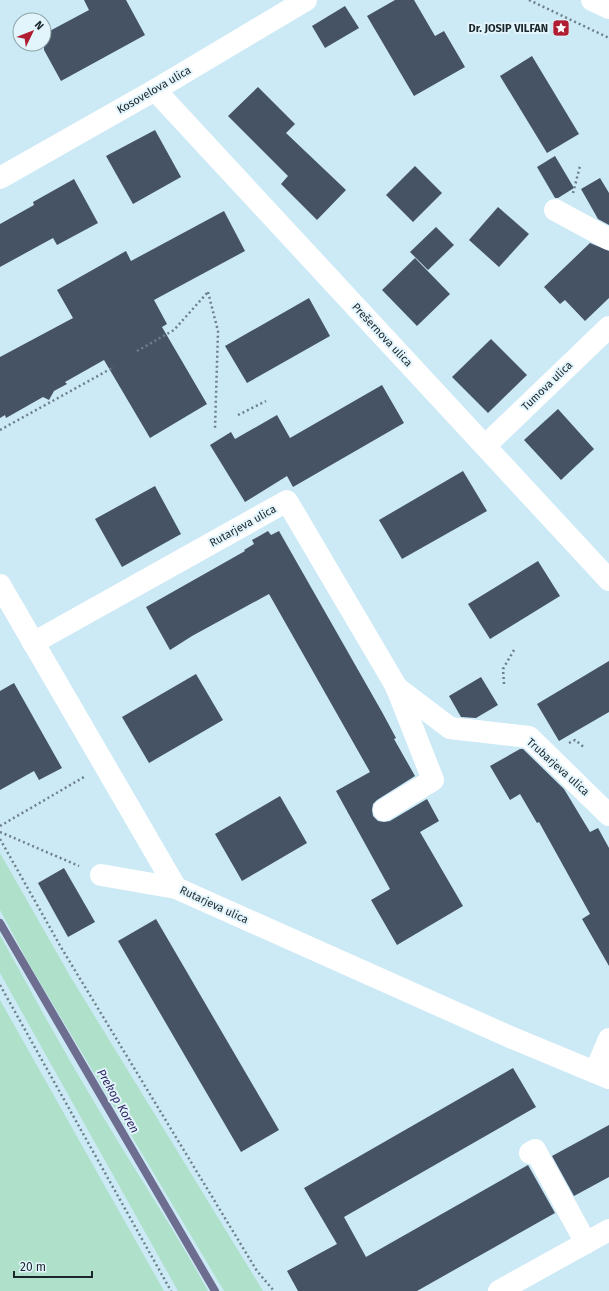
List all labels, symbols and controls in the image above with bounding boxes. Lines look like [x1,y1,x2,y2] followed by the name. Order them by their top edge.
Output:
[12,12,52,52] north arrow
[32,18,46,33] text: N
[551,18,571,38] place icon: Dr. JOSIP VILFAN
[469,22,548,35] place label: Dr. JOSIP VILFAN
[115,64,193,116] street label: Kosovelova ulica
[349,300,415,370] street label: Prešernova ulica
[519,359,575,413] street label: Tumova ulica
[207,502,279,550] street label: Rutarjeva ulica
[524,736,592,798] street label: Trubarjeva ulica
[178,883,250,927] street label: Rutarjeva ulica
[94,1066,142,1136] water label: Prekop Koren
[14,1253,92,1279] scale bar
[20,1260,46,1274] text: 20 m

